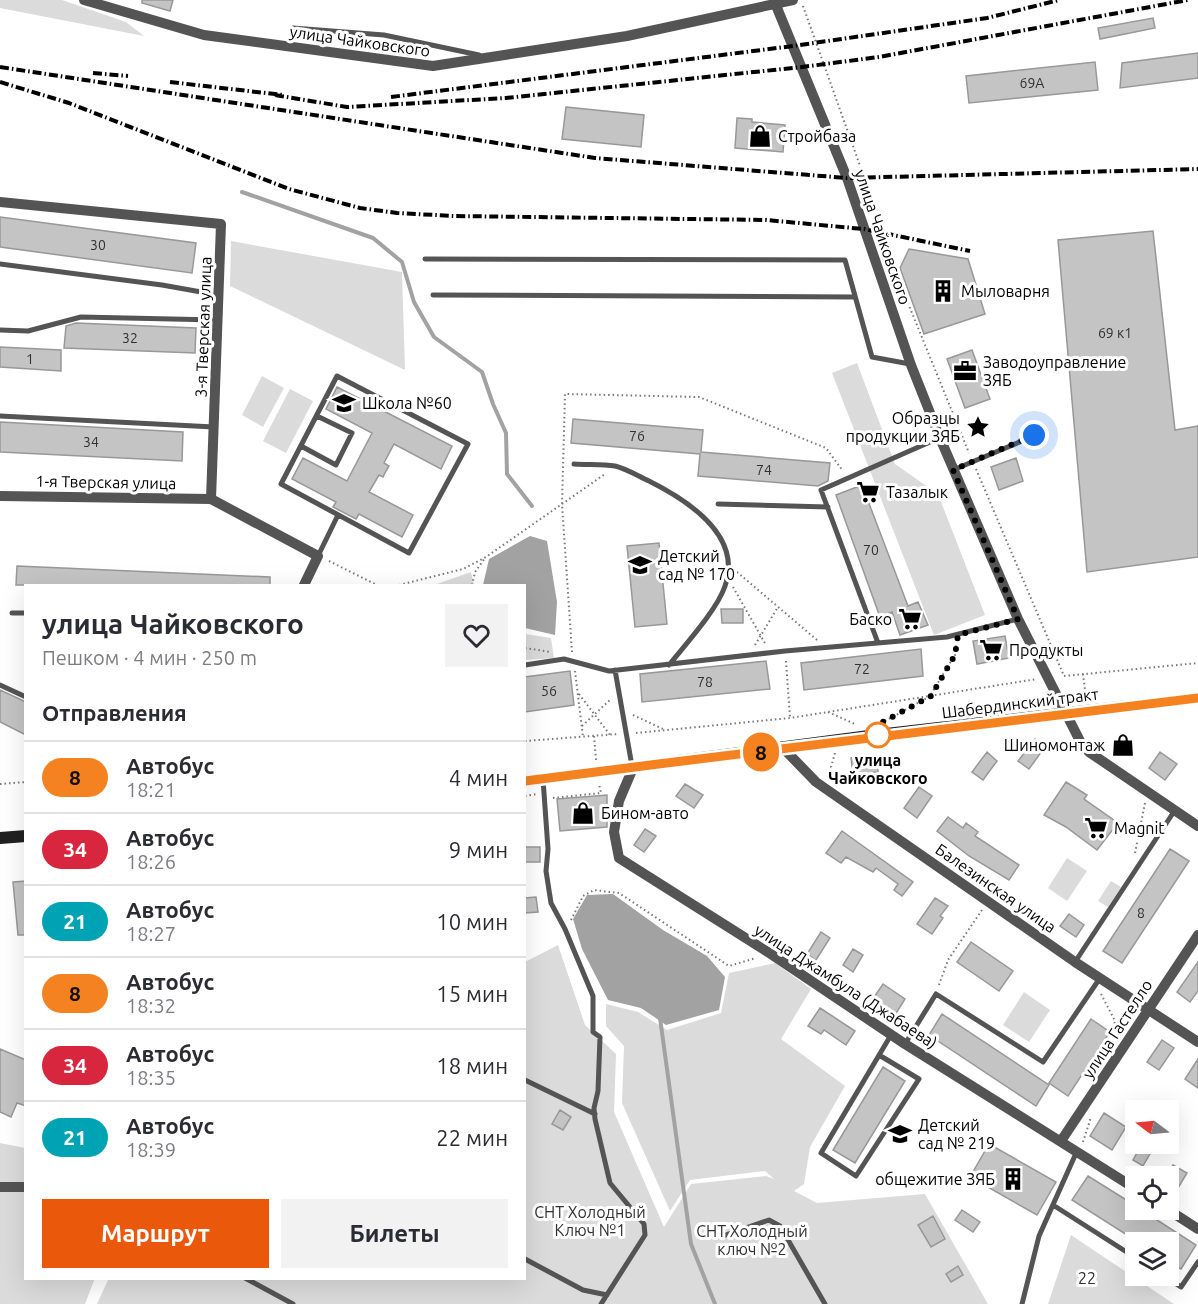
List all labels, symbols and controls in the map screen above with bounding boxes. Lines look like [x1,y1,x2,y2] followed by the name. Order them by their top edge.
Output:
[289,22,431,60] street label: улица Чайковского
[1020,75,1044,91] house number: 69А
[747,123,773,149] shop icon: Стройбаза
[778,127,856,145] place label: Стройбаза
[851,167,915,307] street label: улица Чайковского
[90,237,106,253] house number: 30
[192,256,214,398] street label: 3-я Тверская улица
[930,278,956,304] building icon: Мыловарня
[961,282,1050,300] place label: Мыловарня
[1098,325,1132,341] house number: 69 к1
[122,330,138,346] house number: 32
[26,351,34,367] house number: 1
[983,353,1126,389] place label: Заводоуправление ЗЯБ
[952,358,978,384] office icon: Заводоуправление ЗЯБ
[331,390,357,416] school or university icon: Школа №60
[362,394,452,412] place label: Школа №60
[846,409,960,445] place label: Образцы продукции ЗЯБ
[965,414,991,440] place icon: Образцы продукции ЗЯБ
[1019,420,1049,450] your location
[629,428,645,444] house number: 76
[83,434,99,450] house number: 34
[756,462,772,478] house number: 74
[35,472,177,492] street label: 1-я Тверская улица
[855,479,881,505] supermarket icon: Тазалык
[886,483,948,501] place label: Тазалык
[863,542,879,558] house number: 70
[658,547,735,583] place label: Детский сад № 170
[627,552,653,578] school or university icon: Детский сад № 170
[445,604,508,667] button: heart
[897,606,923,632] supermarket icon: Баско
[42,608,304,639] text: улица Чайковского
[849,610,892,628] place label: Баско
[978,637,1004,663] supermarket icon: Продукты
[1009,641,1084,659] place label: Продукты
[42,646,257,669] text: Пешком · 4 мин · 250 m
[854,661,870,677] house number: 72
[697,674,713,690] house number: 78
[541,683,557,699] house number: 56
[941,684,1099,722] street label: Шабердинский тракт
[42,700,187,725] text: Отправления
[865,722,891,748] marker: улица Чайковского
[742,732,780,771] line badge: 8
[1110,732,1136,758] shop icon: Шиномонтаж
[1004,736,1105,754] place label: Шиномонтаж
[755,740,767,764] text: 8
[828,751,928,787] place label: улица Чайковского
[126,753,214,778] text: Автобус
[69,765,81,789] text: 8
[449,765,508,790] text: 4 мин
[126,778,176,801] text: 18:21
[570,800,596,826] shop icon: Бином-авто
[601,804,689,822] place label: Бином-авто
[1083,815,1109,841] supermarket icon: Magnit
[1114,819,1165,837] place label: Magnit
[126,825,214,850] text: Автобус
[63,837,87,861] text: 34
[449,837,508,862] text: 9 мин
[932,840,1060,936] street label: Балезинская улица
[126,850,176,873] text: 18:26
[126,897,214,922] text: Автобус
[1137,905,1145,921] house number: 8
[63,909,87,933] text: 21
[436,909,508,934] text: 10 мин
[751,920,941,1053] street label: улица Джамбула (Джабаева)
[126,922,176,945] text: 18:27
[126,969,214,994] text: Автобус
[1078,976,1156,1082] street label: улица Гастелло
[69,981,81,1005] text: 8
[436,981,508,1006] text: 15 мин
[126,994,176,1017] text: 18:32
[126,1041,214,1066] text: Автобус
[63,1053,87,1077] text: 34
[436,1053,508,1078] text: 18 мин
[126,1066,176,1089] text: 18:35
[1125,1100,1179,1154] north arrow
[1125,1100,1179,1286] map controls
[126,1113,214,1138] text: Автобус
[918,1116,995,1152] place label: Детский сад № 219
[887,1121,913,1147] school or university icon: Детский сад № 219
[63,1125,87,1149] text: 21
[436,1125,508,1150] text: 22 мин
[126,1138,176,1161] text: 18:39
[1000,1166,1026,1192] building icon: общежитие ЗЯБ
[1125,1166,1179,1220] button: locate
[875,1170,995,1188] place label: общежитие ЗЯБ
[42,1199,269,1268] button: Маршрут
[281,1199,508,1268] button: Билеты
[534,1203,646,1239] park label: СНТ Холодный Ключ №1
[696,1222,808,1258] park label: СНТ Холодный ключ №2
[1125,1232,1179,1286] button: layers
[1078,1269,1096,1287] park label: 22

